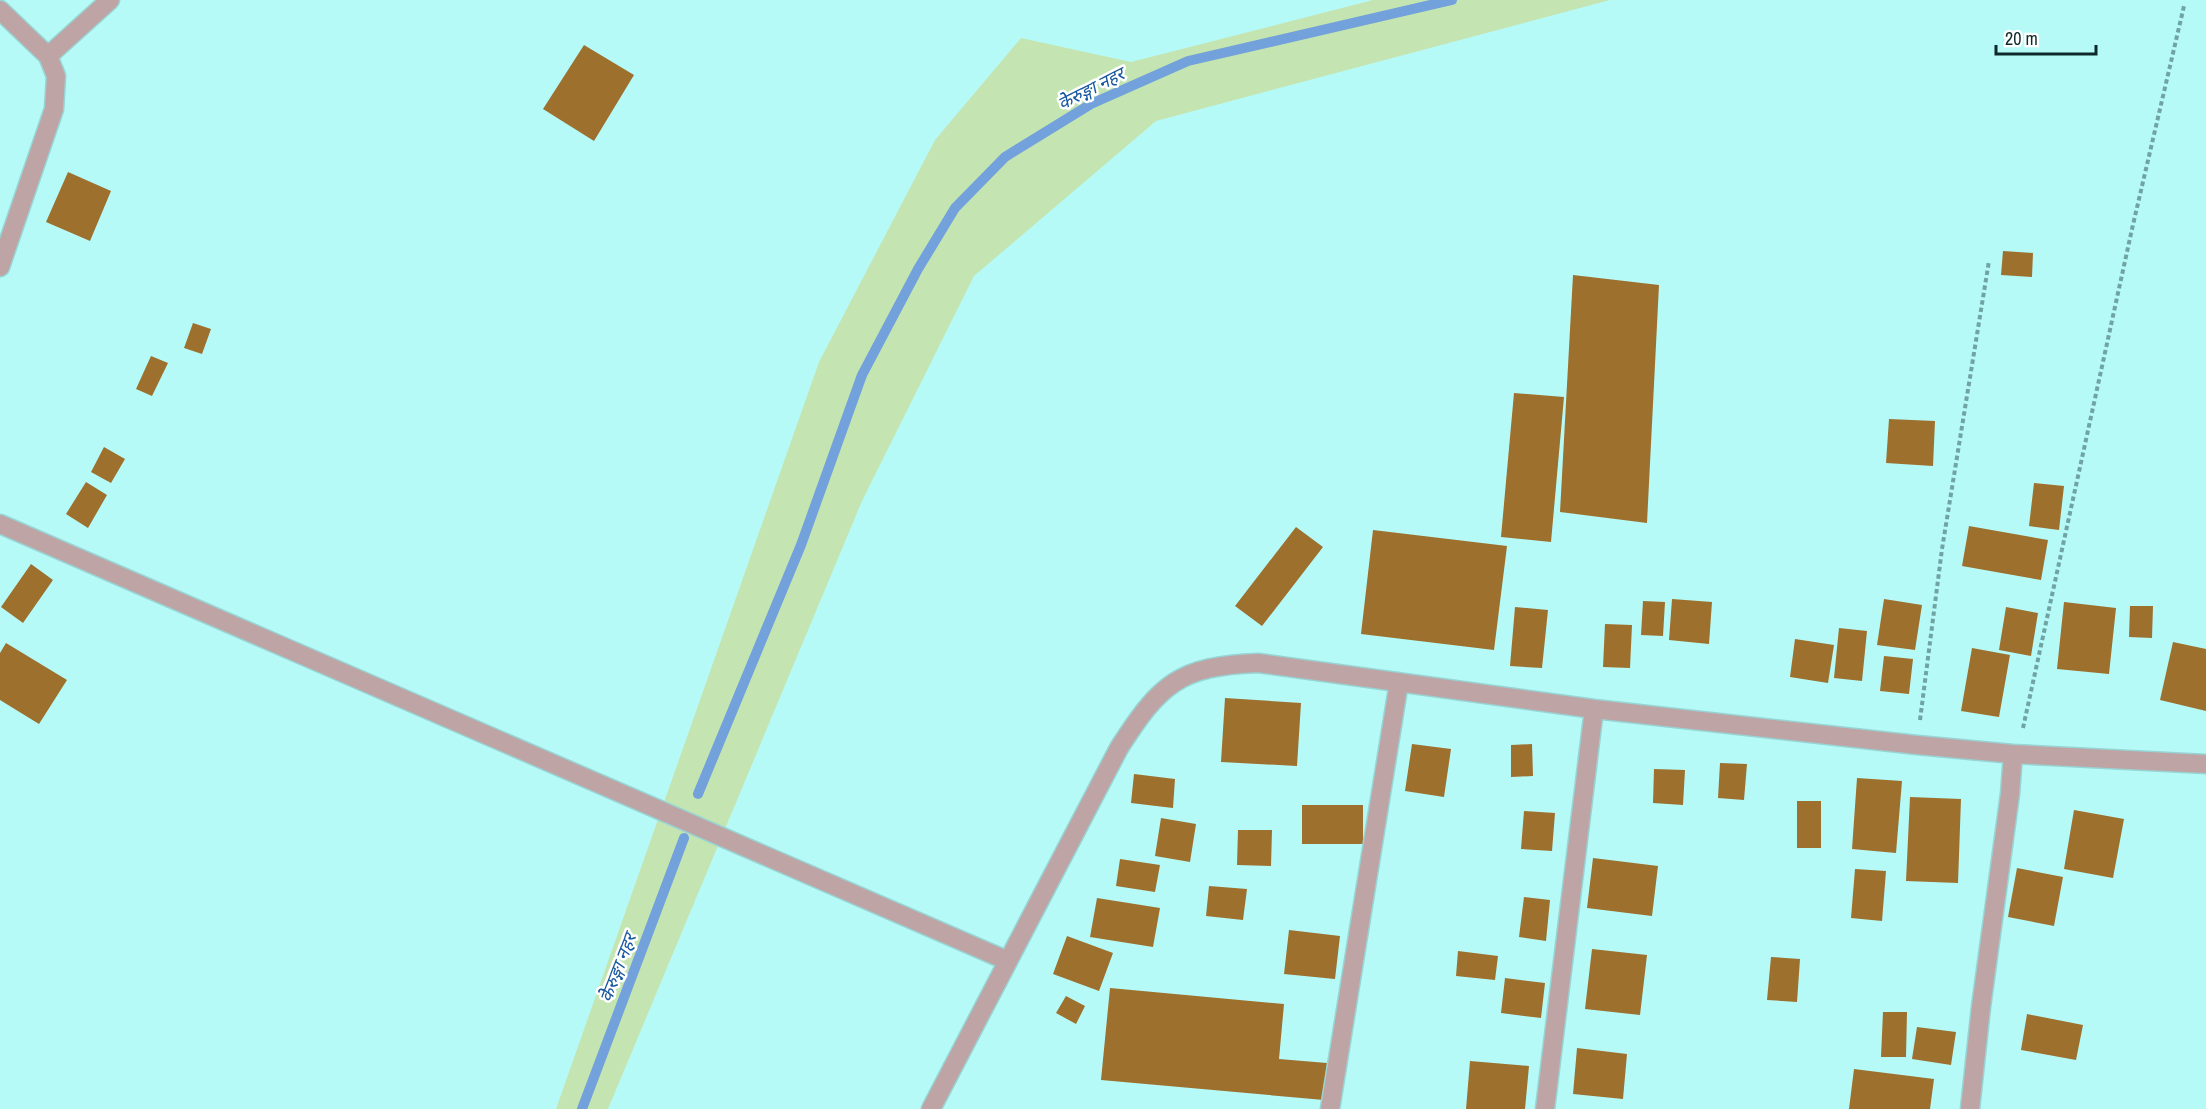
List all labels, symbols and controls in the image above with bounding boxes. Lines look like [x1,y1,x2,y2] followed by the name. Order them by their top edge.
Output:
[1996,18,2096,56] scale bar
[2005,26,2038,51] text: 20 m
[1053,60,1132,116] water label: केेरुङ्गा नहर
[593,927,643,1006] water label: केेरुङ्गा नहर

